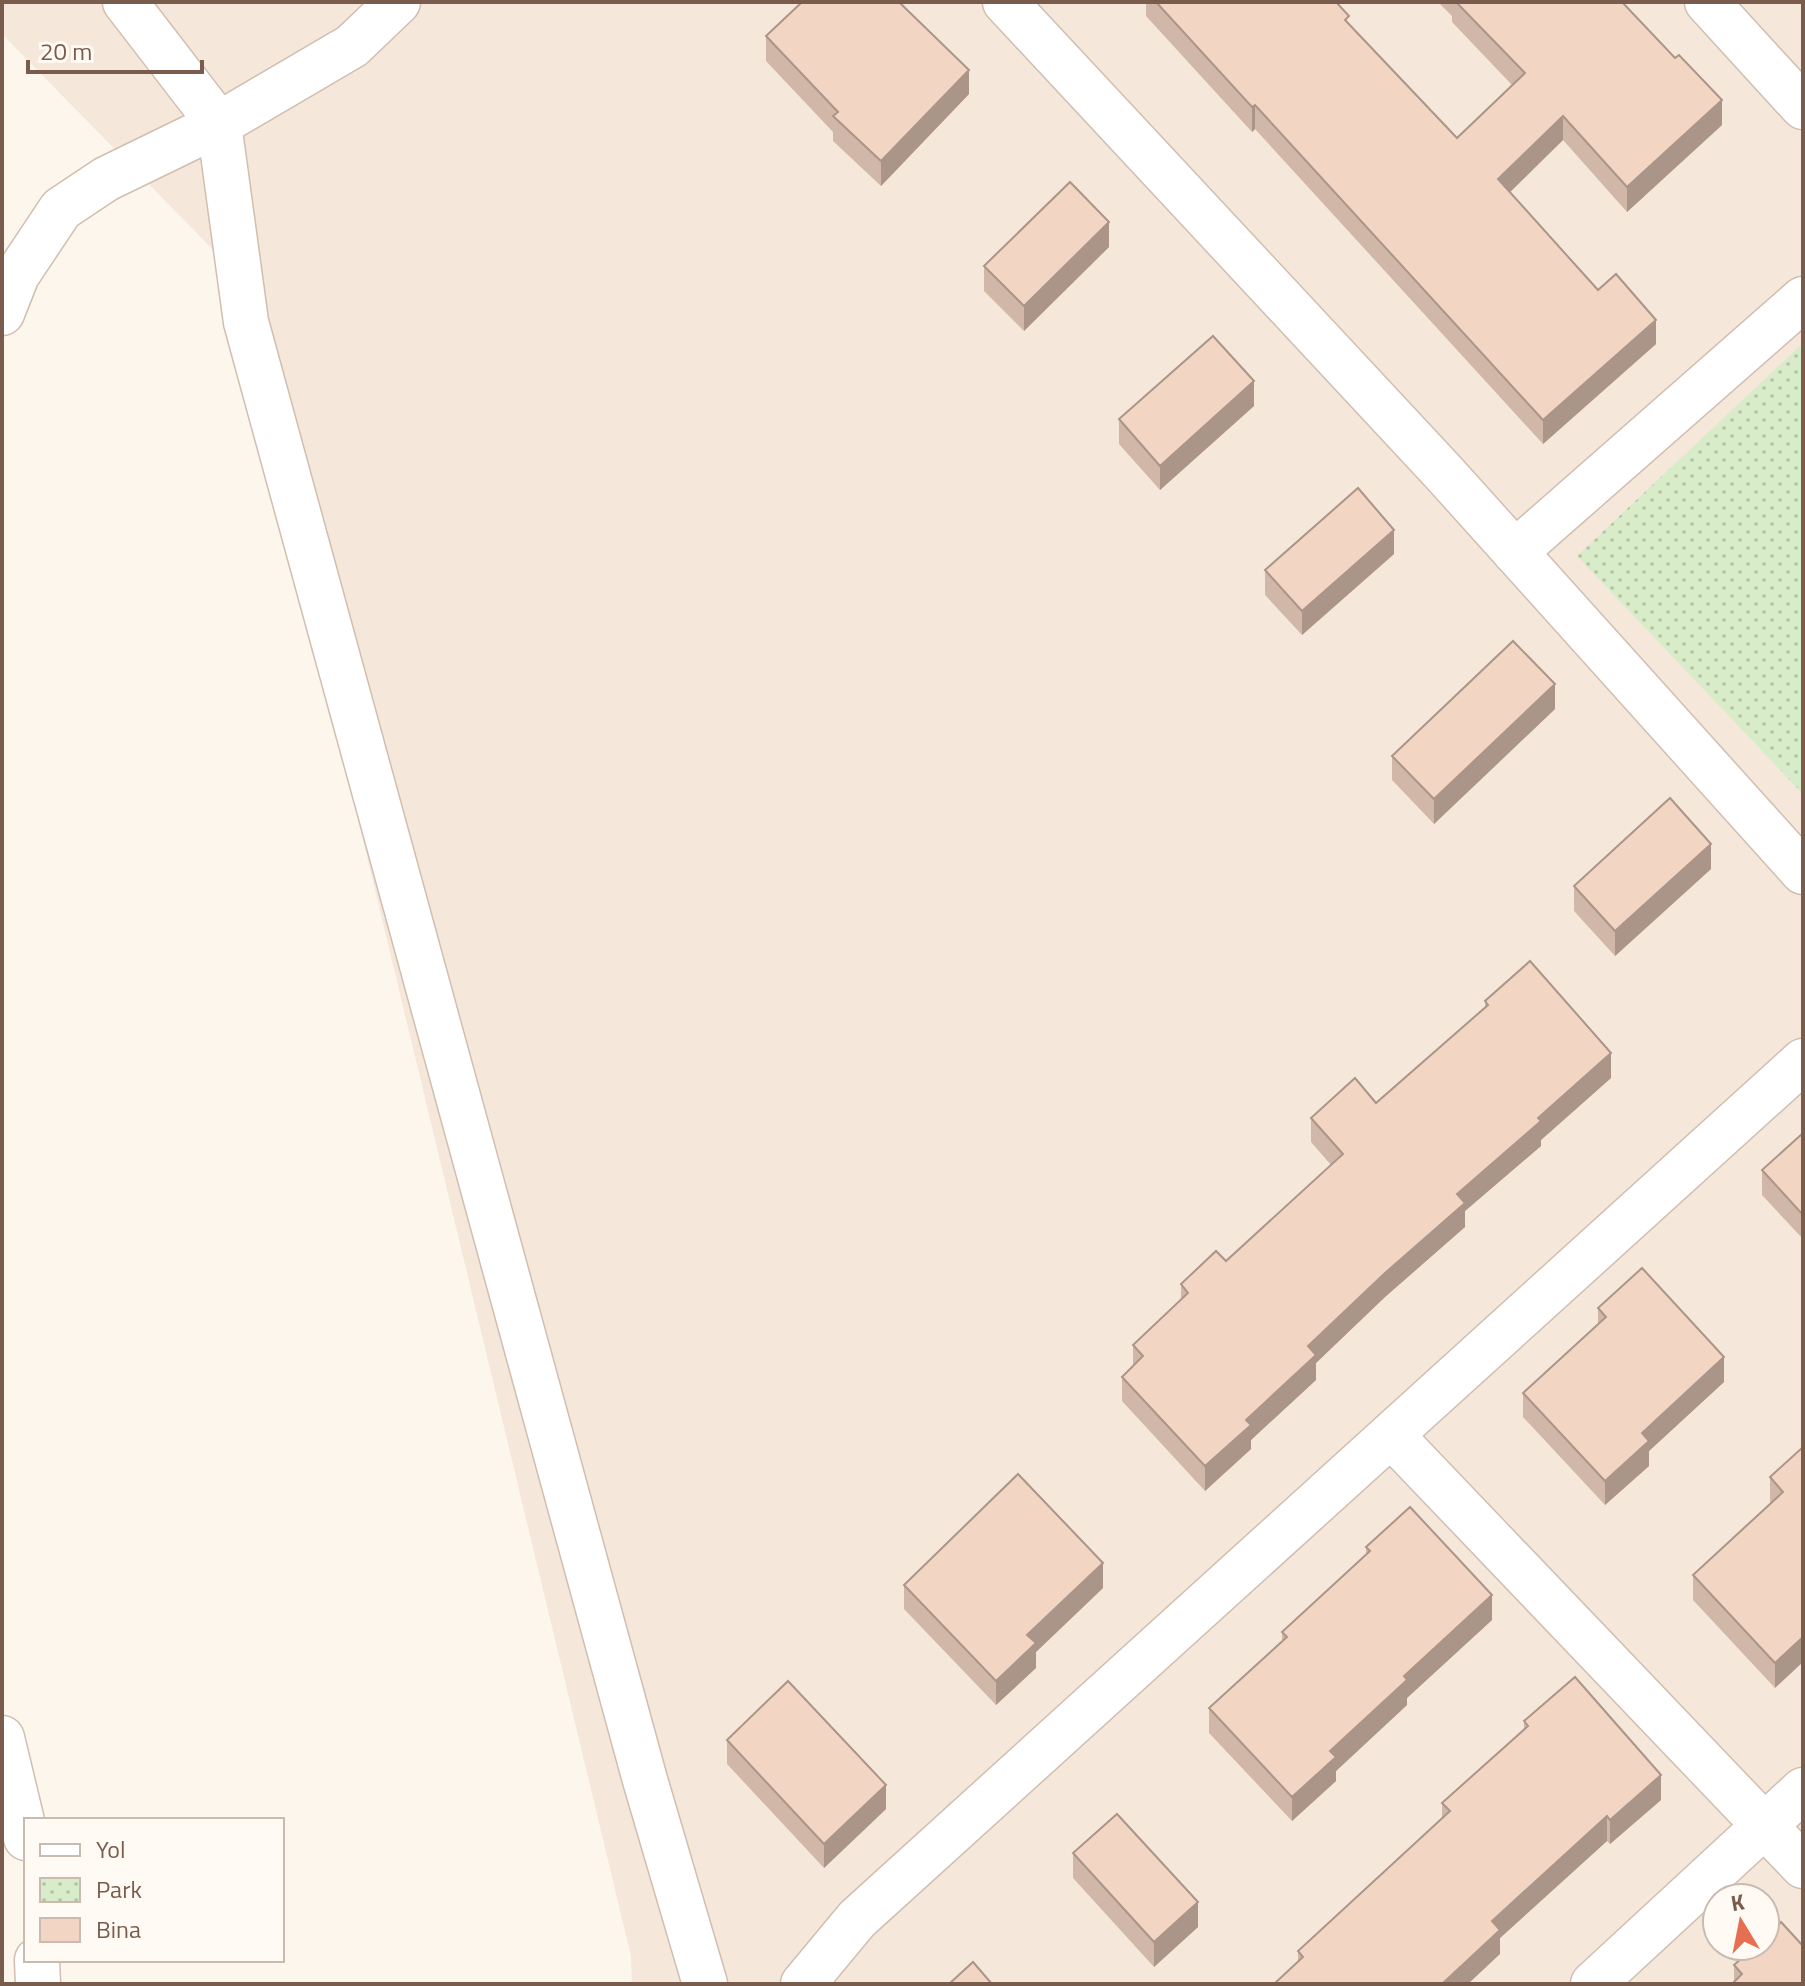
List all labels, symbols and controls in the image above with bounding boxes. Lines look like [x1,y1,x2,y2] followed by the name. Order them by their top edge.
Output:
[28,24,202,74] scale bar
[40,33,92,69] text: 20 m
[24,1818,284,1962] legend
[96,1831,125,1867] text: Yol
[96,1871,142,1907] text: Park
[1701,1882,1781,1962] north arrow
[1728,1884,1747,1920] text: K
[96,1911,141,1947] text: Bina

